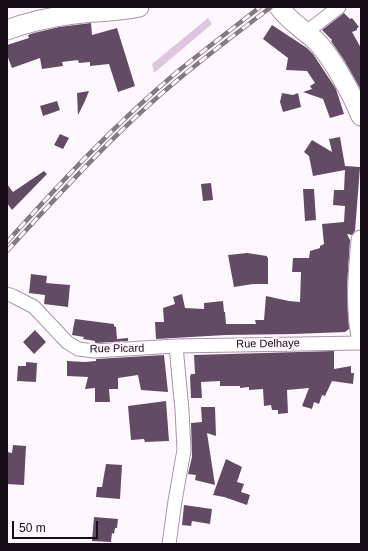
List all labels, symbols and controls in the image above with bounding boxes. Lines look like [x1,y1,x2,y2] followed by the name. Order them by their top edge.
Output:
[236,337,300,351] street label: Rue Delhaye
[90,342,144,356] street label: Rue Picard
[14,513,100,539] scale bar
[19,521,46,535] text: 50 m

